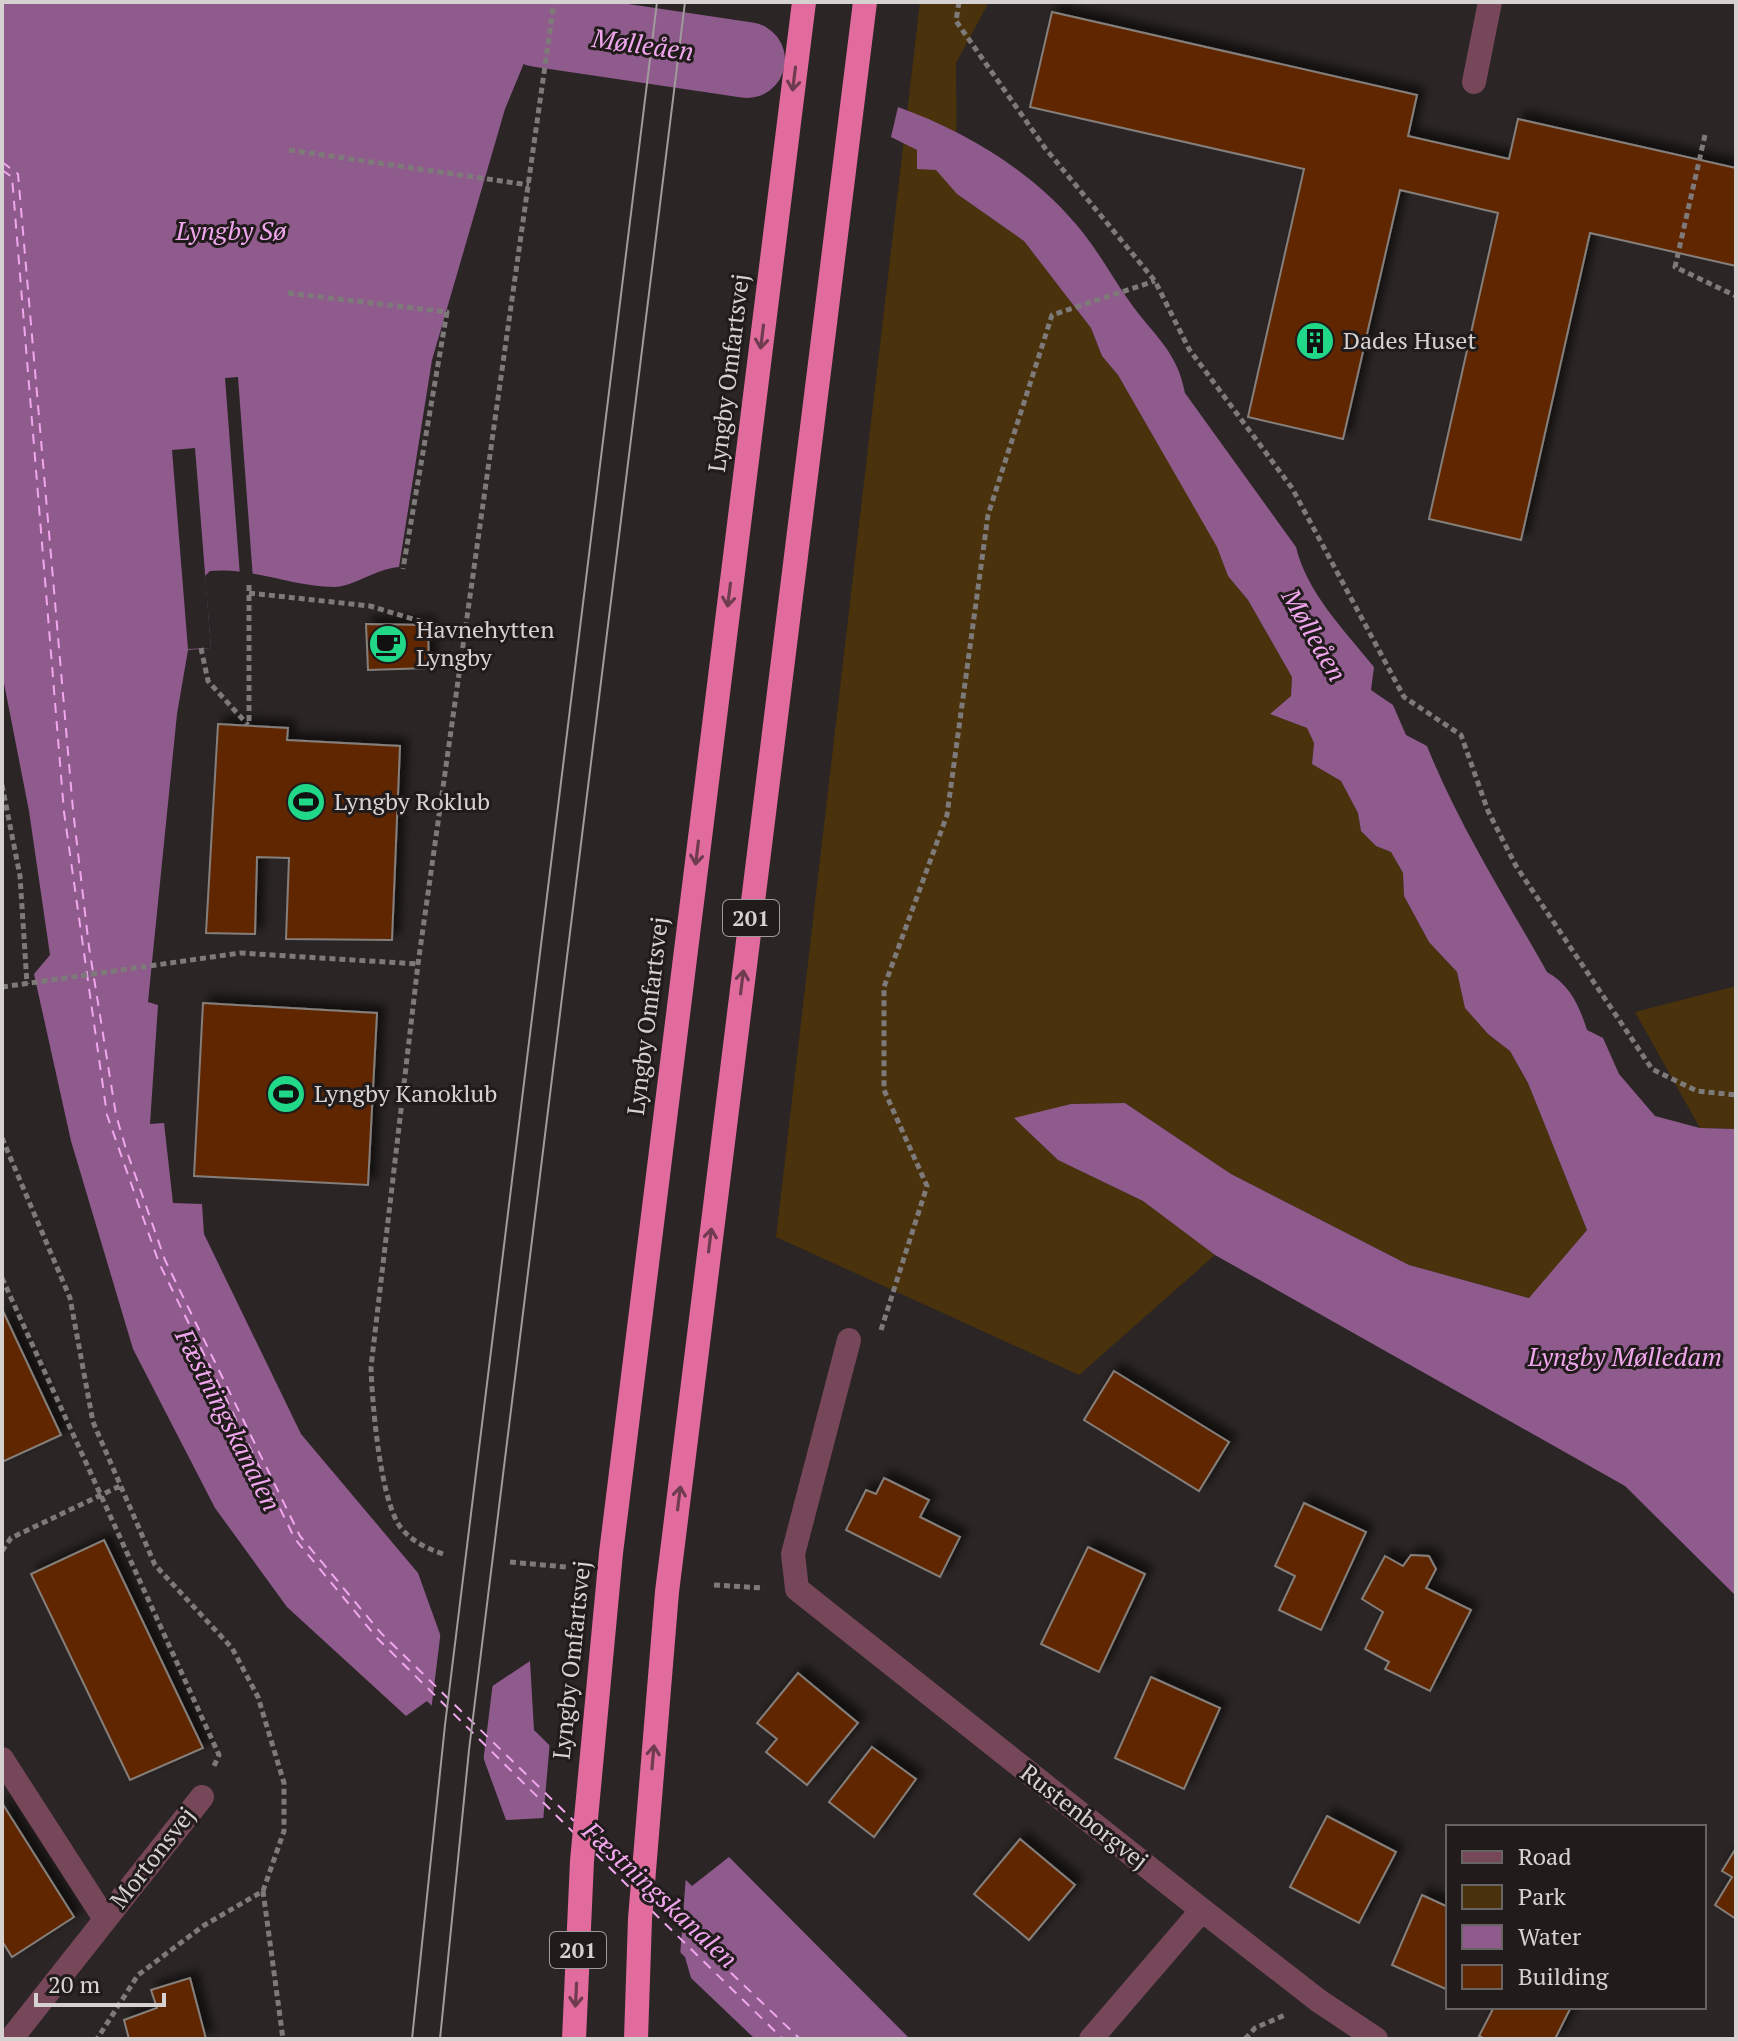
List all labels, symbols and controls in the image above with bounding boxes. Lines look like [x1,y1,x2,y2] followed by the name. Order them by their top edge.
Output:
[589,20,696,68] water label: Mølleåen
[786,66,801,92] one-way arrow
[175,213,287,247] water label: Lyngby Sø
[700,272,756,474] street label: Lyngby Omfartsvej
[1294,320,1336,362] building icon: Dades Huset
[754,324,769,349] one-way arrow
[1343,324,1476,356] place label: Dades Huset
[722,581,737,608] one-way arrow
[1274,581,1355,687] water label: Mølleåen
[416,613,554,673] place label: Havnehytten Lyngby
[367,623,409,665] cafe icon: Havnehytten Lyngby
[285,781,327,823] sports icon: Lyngby Roklub
[334,785,490,817] place label: Lyngby Roklub
[689,840,704,865] one-way arrow
[723,900,779,936] road number: 201
[619,915,675,1117] street label: Lyngby Omfartsvej
[735,969,750,996] one-way arrow
[265,1073,307,1115] sports icon: Lyngby Kanoklub
[314,1077,497,1109] place label: Lyngby Kanoklub
[703,1228,718,1253] one-way arrow
[168,1322,289,1516] water label: Fæstningskanalen
[1527,1339,1722,1373] water label: Lyngby Mølledam
[671,1485,686,1512] one-way arrow
[545,1559,597,1761] street label: Lyngby Omfartsvej
[646,1744,661,1771] one-way arrow
[1014,1756,1155,1876] street label: Rustenborgvej
[102,1800,202,1915] street label: Mortonsvej
[575,1813,745,1975] water label: Fæstningskanalen
[1446,1825,1706,2009] legend
[1518,1840,1572,1872] text: Road
[1518,1880,1567,1912] text: Park
[1518,1920,1582,1952] text: Water
[550,1932,606,1968] road number: 201
[36,1957,164,2007] scale bar
[1518,1960,1609,1992] text: Building
[48,1968,100,2000] text: 20 m
[568,1981,583,2008] one-way arrow

